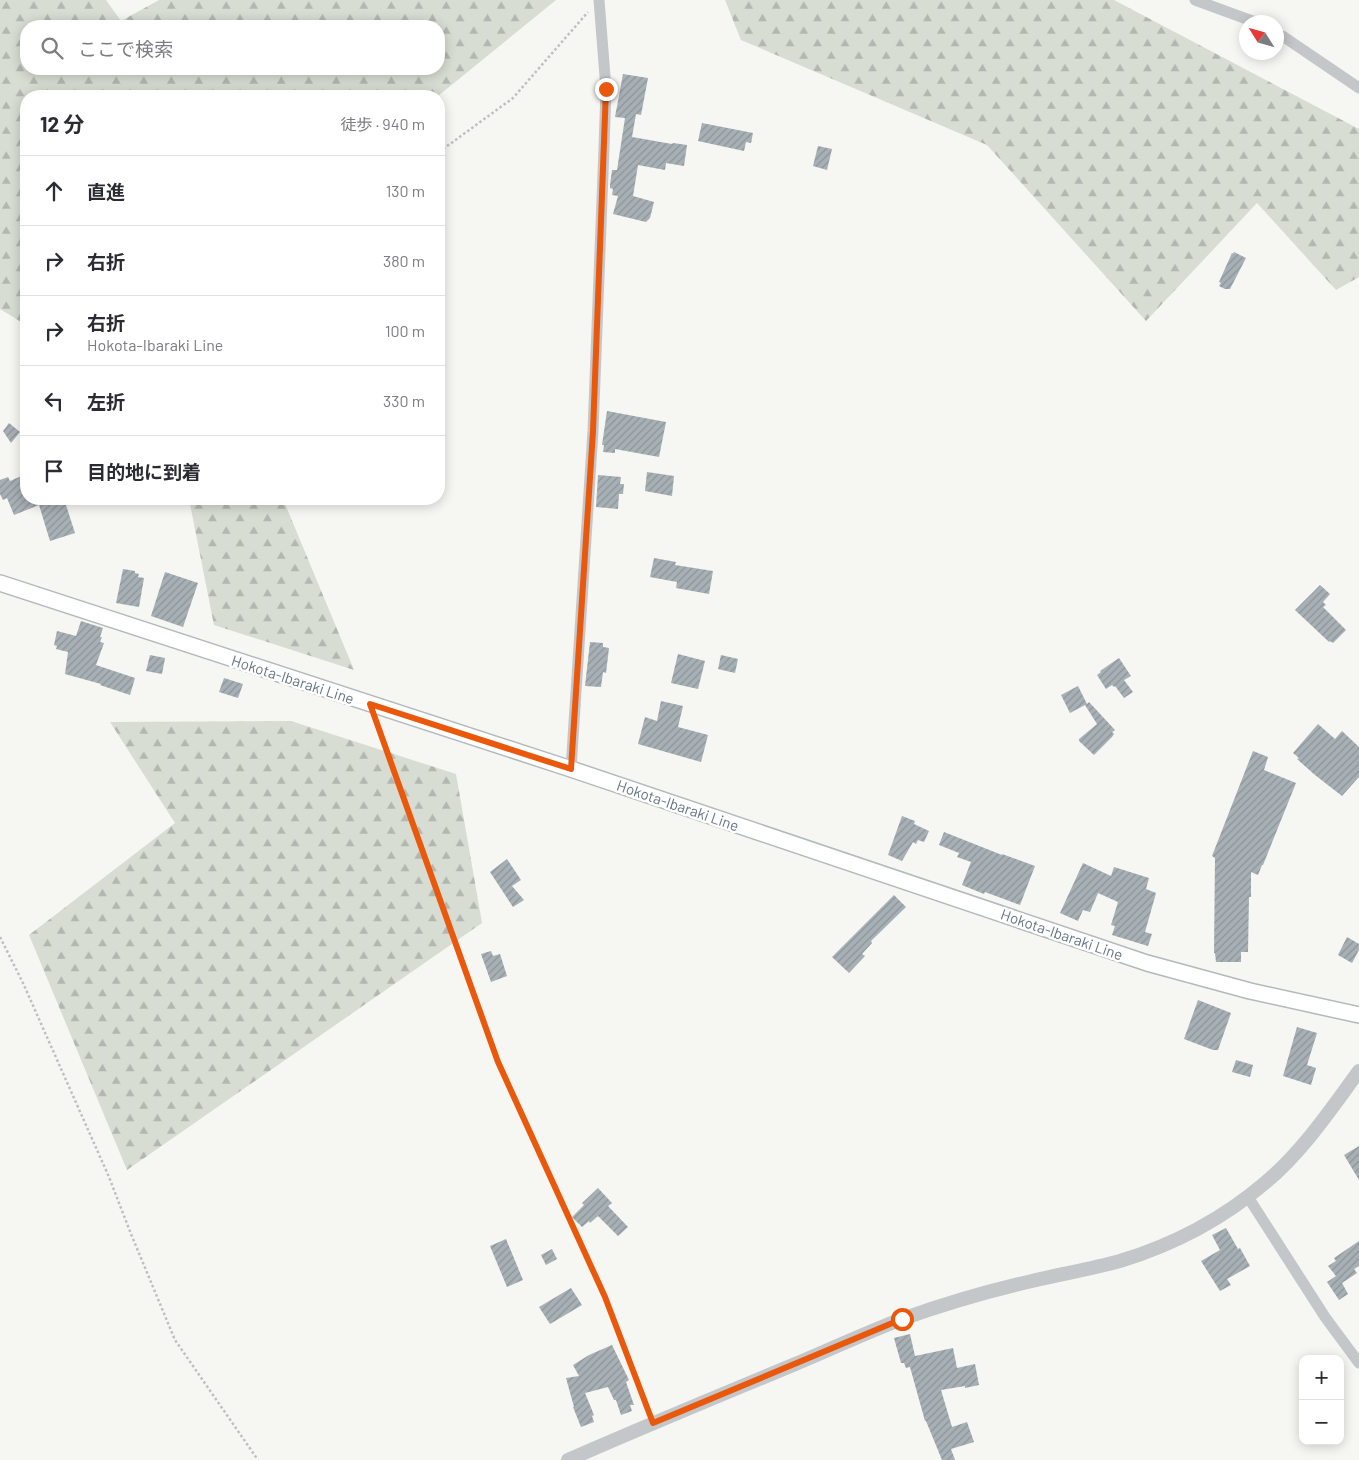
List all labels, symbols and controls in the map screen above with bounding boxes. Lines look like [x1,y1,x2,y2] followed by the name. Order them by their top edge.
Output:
[1239,15,1284,60] north arrow
[20,20,445,75] search box
[38,34,66,62] icon: search
[78,37,173,60] text: ここで検索
[595,78,618,101] route end
[40,111,84,136] text: 12 分
[341,114,425,133] text: 徒歩 · 940 m
[40,177,68,205] icon: ahead
[87,180,125,203] text: 直進
[386,181,425,200] text: 130 m
[40,247,68,275] icon: right
[87,250,125,273] text: 右折
[383,251,425,270] text: 380 m
[87,311,125,334] text: 右折
[40,317,68,345] icon: right
[385,321,425,340] text: 100 m
[87,335,223,354] text: Hokota-Ibaraki Line
[40,387,68,415] icon: left
[87,390,125,413] text: 左折
[383,391,425,410] text: 330 m
[40,457,68,485] icon: arrive
[87,460,201,483] text: 目的地に到着
[229,651,357,707] street label: Hokota-Ibaraki Line
[615,776,741,834] street label: Hokota-Ibaraki Line
[999,905,1125,963] street label: Hokota-Ibaraki Line
[891,1308,914,1331] route start
[1299,1355,1344,1445] map controls
[1299,1355,1344,1400] button: +
[1299,1400,1344,1445] button: −

